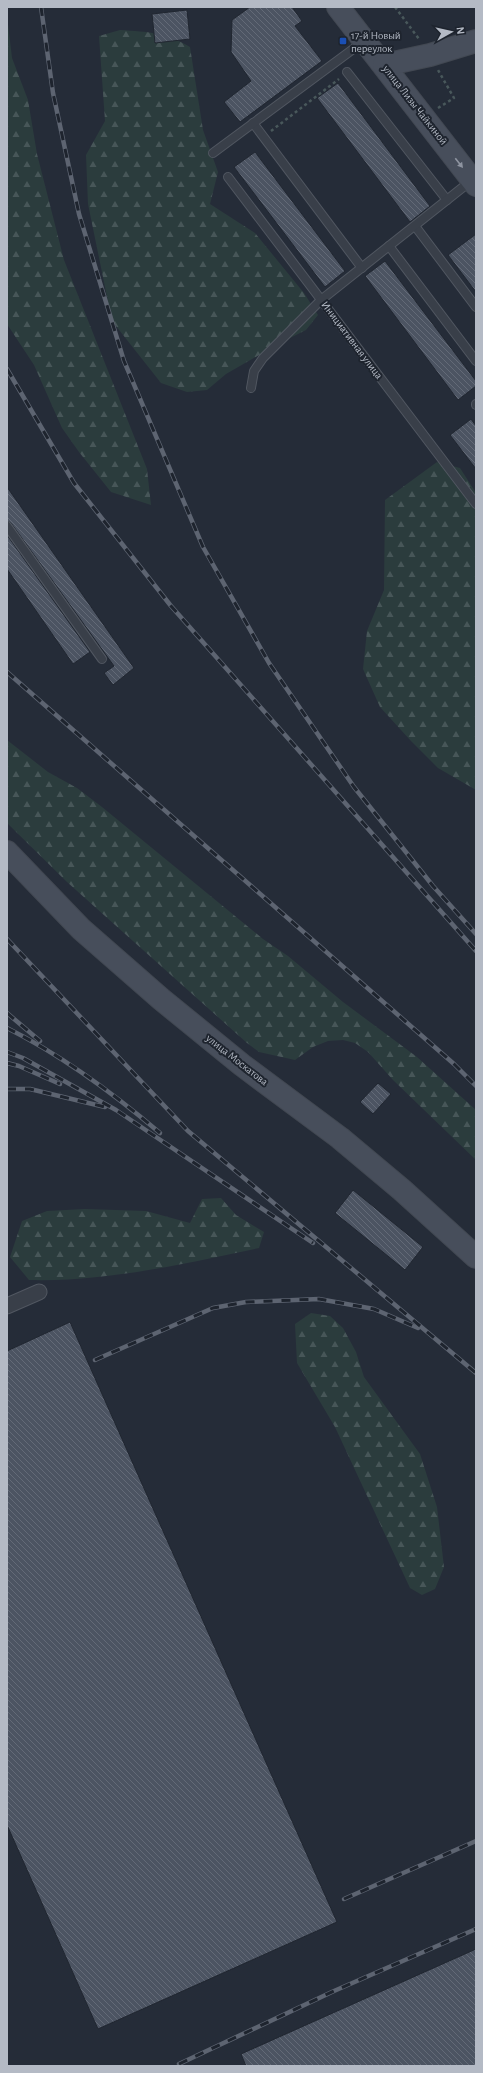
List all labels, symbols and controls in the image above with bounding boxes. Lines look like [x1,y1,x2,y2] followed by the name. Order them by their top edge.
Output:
[431,12,471,52] north arrow
[454,26,466,35] text: N
[351,30,401,54] place label: 17-й Новый переулок
[338,36,348,46] marker: 17-й Новый переулок
[380,62,449,147] street label: улица Лизы Чайкиной
[455,158,463,168] one-way arrow
[319,299,385,381] street label: Инициативная улица
[203,1032,270,1088] street label: улица Москатова

